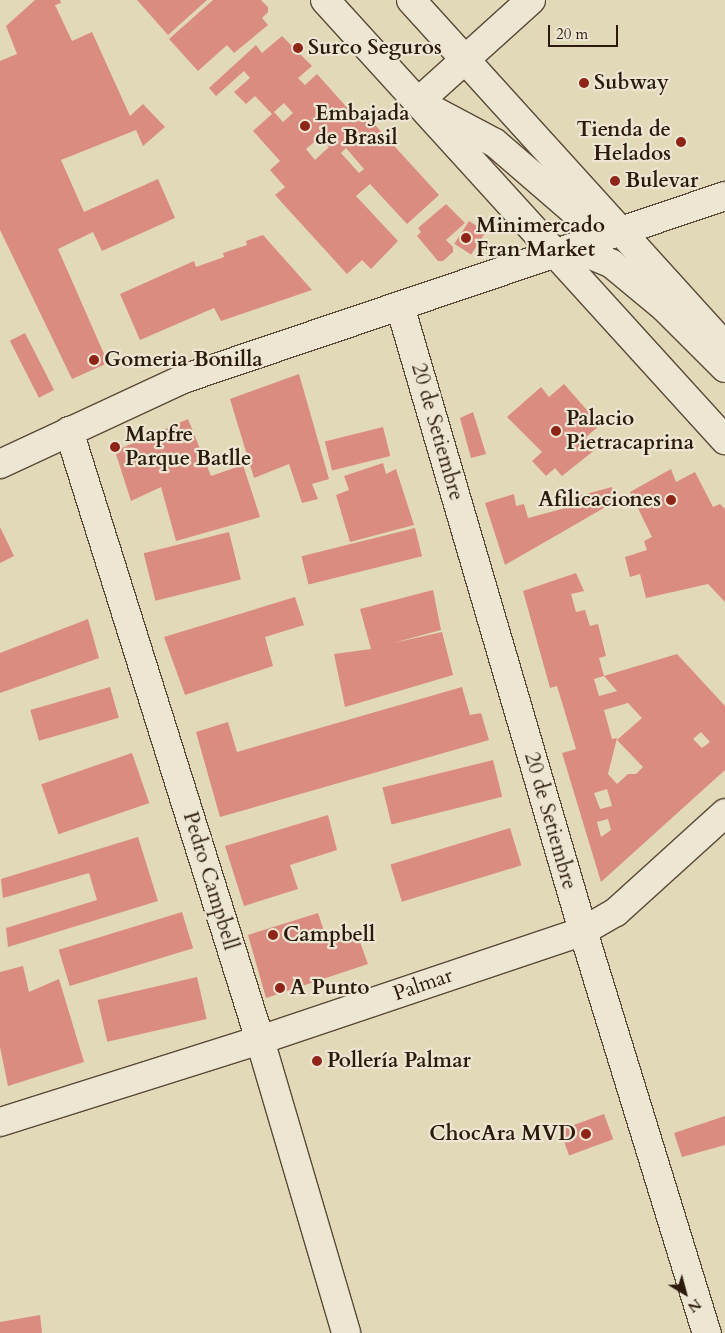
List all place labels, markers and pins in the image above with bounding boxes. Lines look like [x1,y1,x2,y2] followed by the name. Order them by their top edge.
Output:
[308,35,442,61] place label: Surco Seguros
[292,42,304,54] marker: Surco Seguros
[594,70,669,96] place label: Subway
[578,77,590,89] marker: Subway
[315,101,410,151] place label: Embajada de Brasil
[577,117,671,167] place label: Tienda de Helados
[299,120,311,132] marker: Embajada de Brasil
[675,136,687,148] marker: Tienda de Helados
[625,168,699,194] place label: Bulevar
[609,175,621,187] marker: Bulevar
[476,213,605,263] place label: Minimercado Fran Market
[460,232,472,244] marker: Minimercado Fran Market
[104,347,263,373] place label: Gomeria Bonilla
[88,354,100,366] marker: Gomeria Bonilla
[566,406,694,456] place label: Palacio Pietracaprina
[125,422,251,472] place label: Mapfre Parque Batlle
[550,425,562,437] marker: Palacio Pietracaprina
[109,441,121,453] marker: Mapfre Parque Batlle
[538,487,661,513] place label: Afilicaciones
[665,494,677,506] marker: Afilicaciones
[283,922,375,948] place label: Campbell
[267,929,279,941] marker: Campbell
[290,975,370,1001] place label: A Punto
[274,982,286,994] marker: A Punto
[327,1048,471,1074] place label: Pollería Palmar
[311,1055,323,1067] marker: Pollería Palmar
[429,1121,576,1147] place label: ChocAra MVD
[580,1128,592,1140] marker: ChocAra MVD

